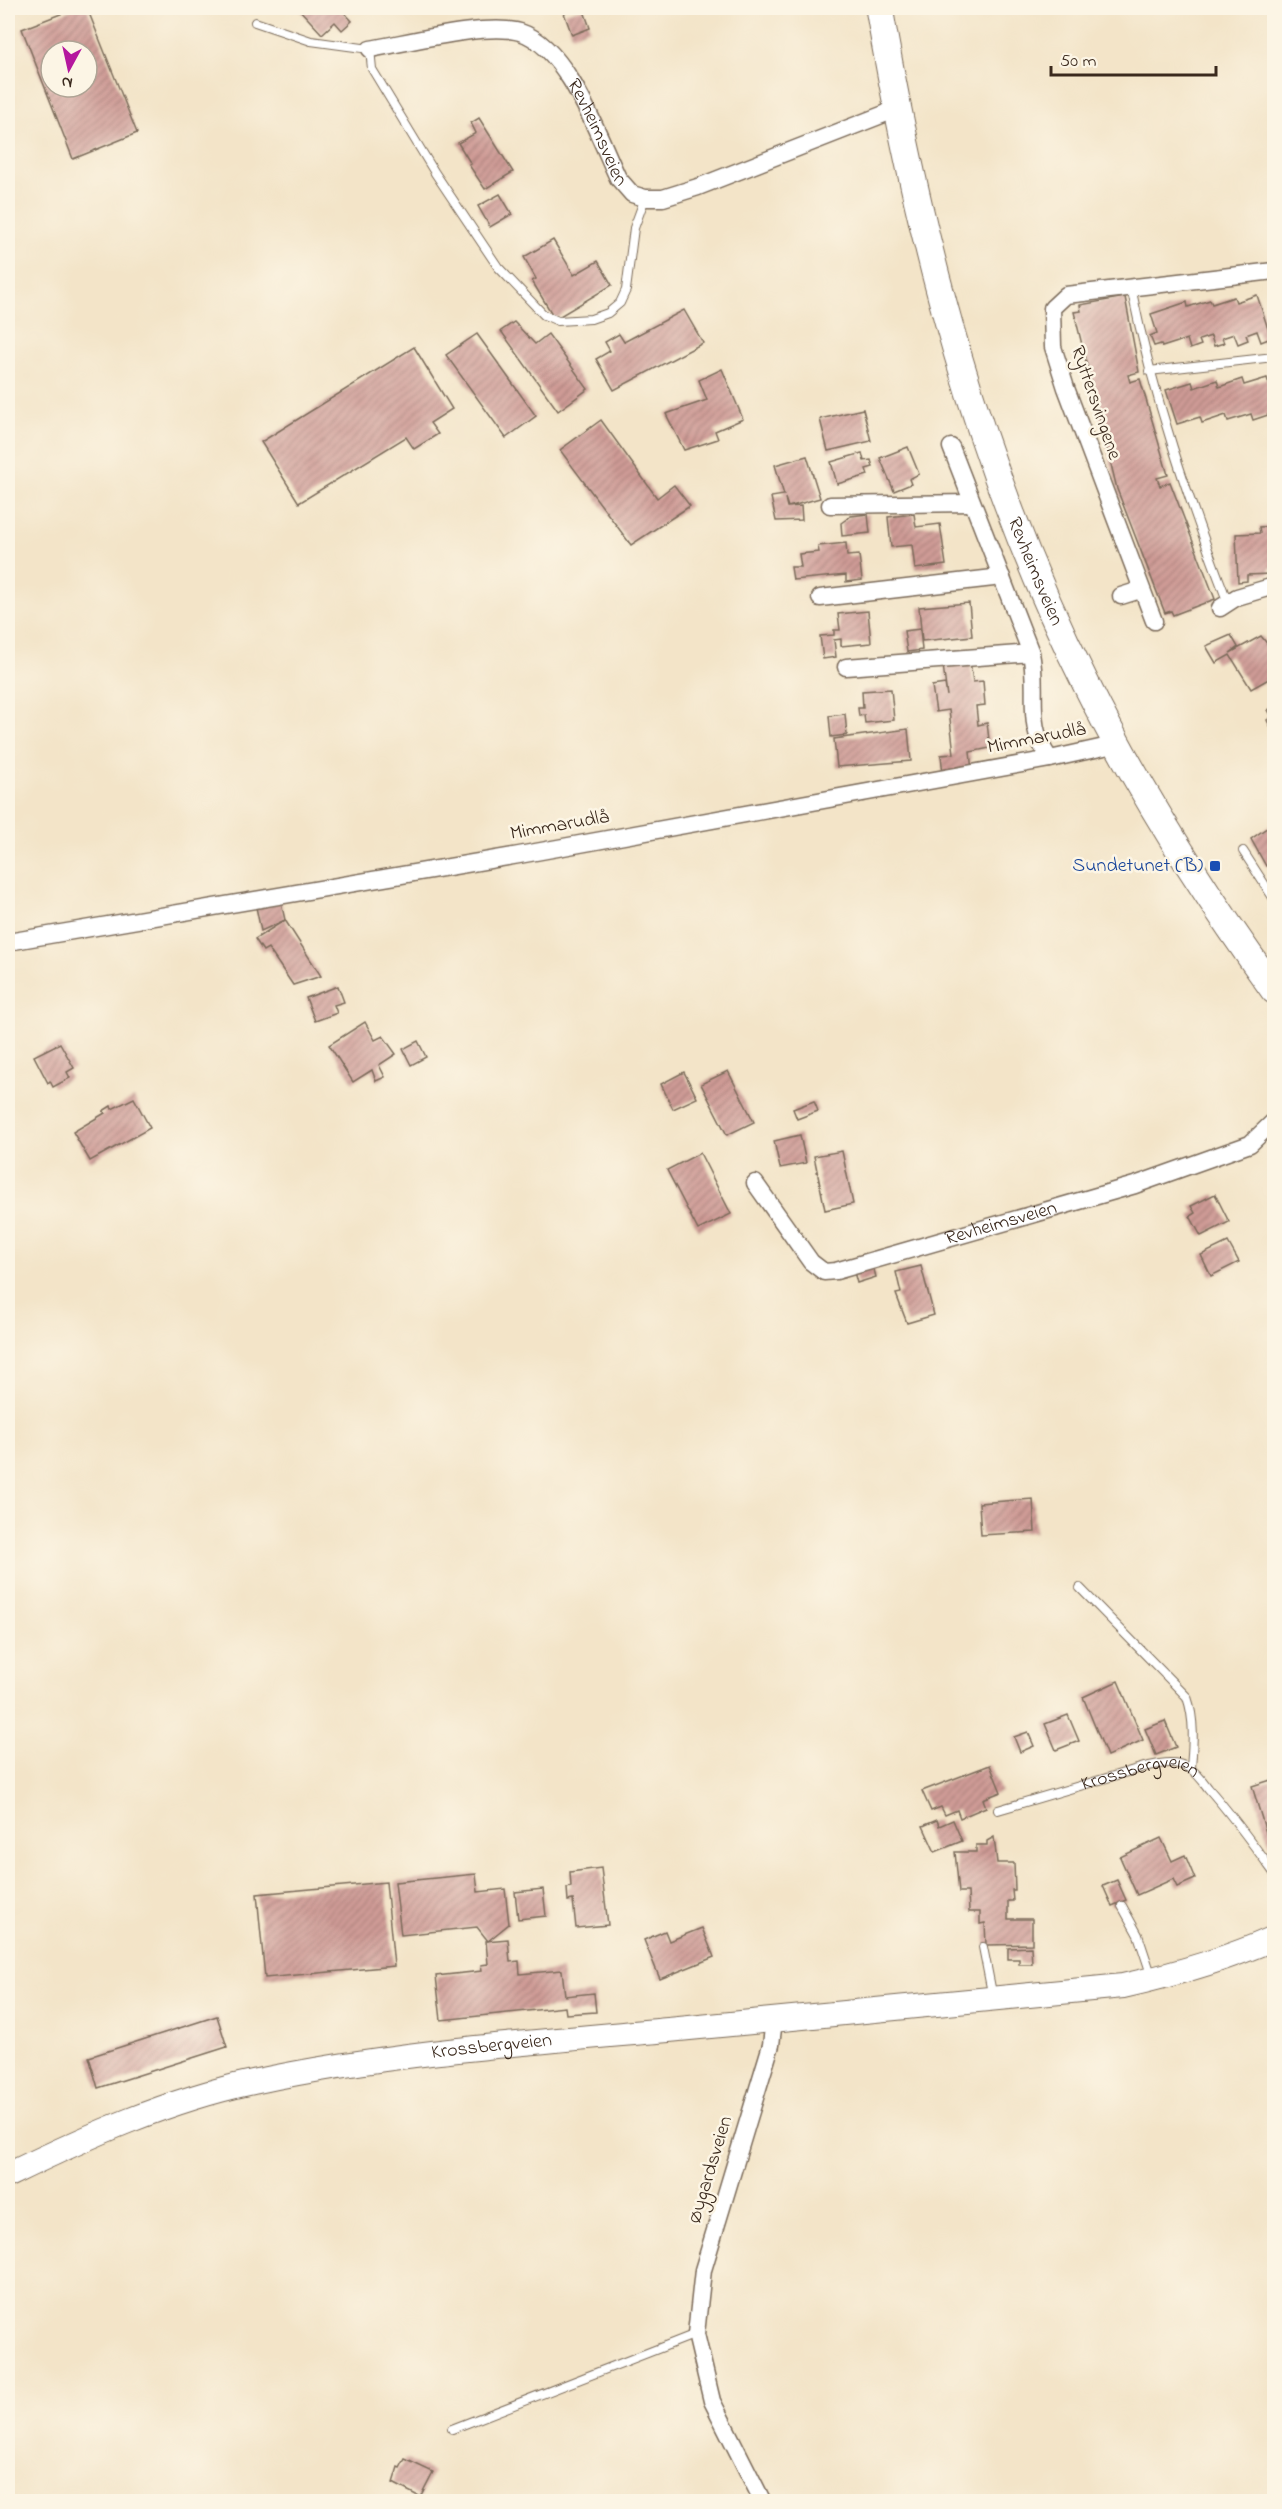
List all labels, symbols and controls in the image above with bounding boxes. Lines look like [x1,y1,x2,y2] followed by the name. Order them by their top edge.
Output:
[39,39,99,99] north arrow
[1051,39,1216,77] scale bar
[1060,49,1097,75] text: 50 m
[60,69,74,95] text: N
[559,73,634,193] street label: Revheimsveien
[1061,342,1128,464] street label: Ryttersvingene
[999,513,1071,631] street label: Revheimsveien
[985,715,1089,763] street label: Mimmarudlå
[508,803,612,849] street label: Mimmarudlå
[1072,852,1203,881] place label: Sundetunet (B)
[1208,859,1222,873] marker: Sundetunet (B)
[942,1194,1061,1253] street label: Revheimsveien
[1078,1748,1206,1799] street label: Krossbergveien
[430,2026,553,2067] street label: Krossbergveien
[681,2112,742,2228] street label: Øygardsveien

